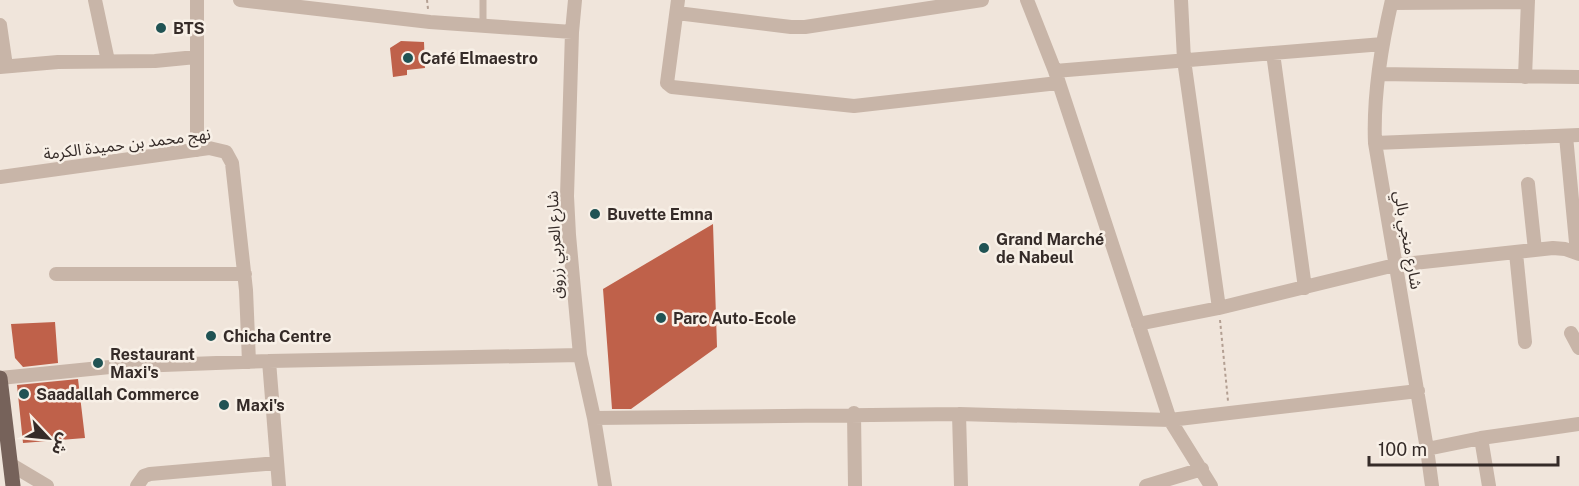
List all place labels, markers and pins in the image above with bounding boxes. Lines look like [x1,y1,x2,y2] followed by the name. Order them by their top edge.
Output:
[173,19,205,38] place label: BTS
[154,21,168,35] marker: BTS
[420,49,538,68] place label: Café Elmaestro
[401,51,415,65] marker: Café Elmaestro
[607,205,713,224] place label: Buvette Emna
[588,207,602,221] marker: Buvette Emna
[996,230,1104,267] place label: Grand Marché de Nabeul
[977,241,991,255] marker: Grand Marché de Nabeul
[673,309,796,328] place label: Parc Auto-Ecole
[654,311,668,325] marker: Parc Auto-Ecole
[223,327,331,346] place label: Chicha Centre
[204,329,218,343] marker: Chicha Centre
[110,345,195,382] place label: Restaurant Maxi's
[91,356,105,370] marker: Restaurant Maxi's
[36,385,199,404] place label: Saadallah Commerce
[17,387,31,401] marker: Saadallah Commerce
[236,396,285,415] place label: Maxi's
[217,398,231,412] marker: Maxi's

